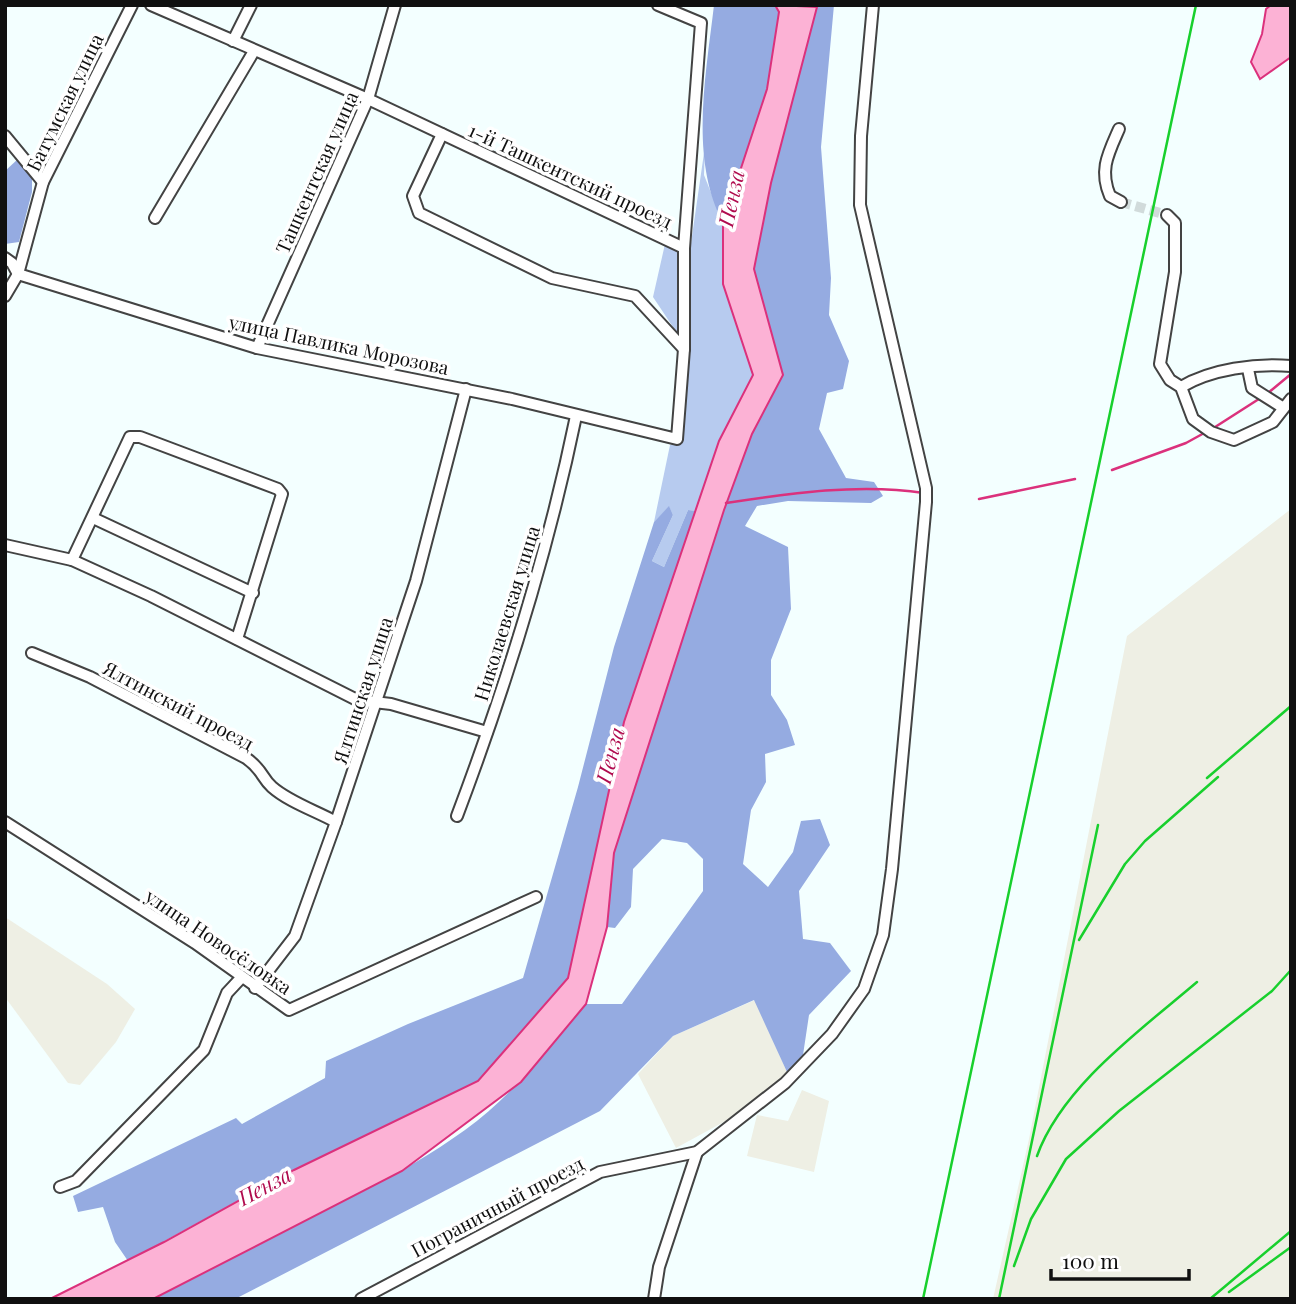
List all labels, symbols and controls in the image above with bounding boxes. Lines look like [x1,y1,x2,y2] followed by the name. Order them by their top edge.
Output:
[19,28,109,175] street label: Батумская улица
[268,86,364,257] street label: Ташкентская улица
[465,116,677,234] street label: 1-й Ташкентский проезд
[710,167,750,230] water label: Пенза
[226,308,452,380] street label: улица Павлика Морозова
[467,522,545,704] street label: Николаевская улица
[326,613,398,768] street label: Ялтинская улица
[98,654,259,756] street label: Ялтинский проезд
[588,724,630,787] water label: Пенза
[140,882,298,1000] street label: улица Новосёловка
[406,1149,588,1263] street label: Пограничный проезд
[231,1159,296,1211] water label: Пенза
[1051,1238,1189,1282] scale bar
[1062,1246,1119,1274] text: 100 m

